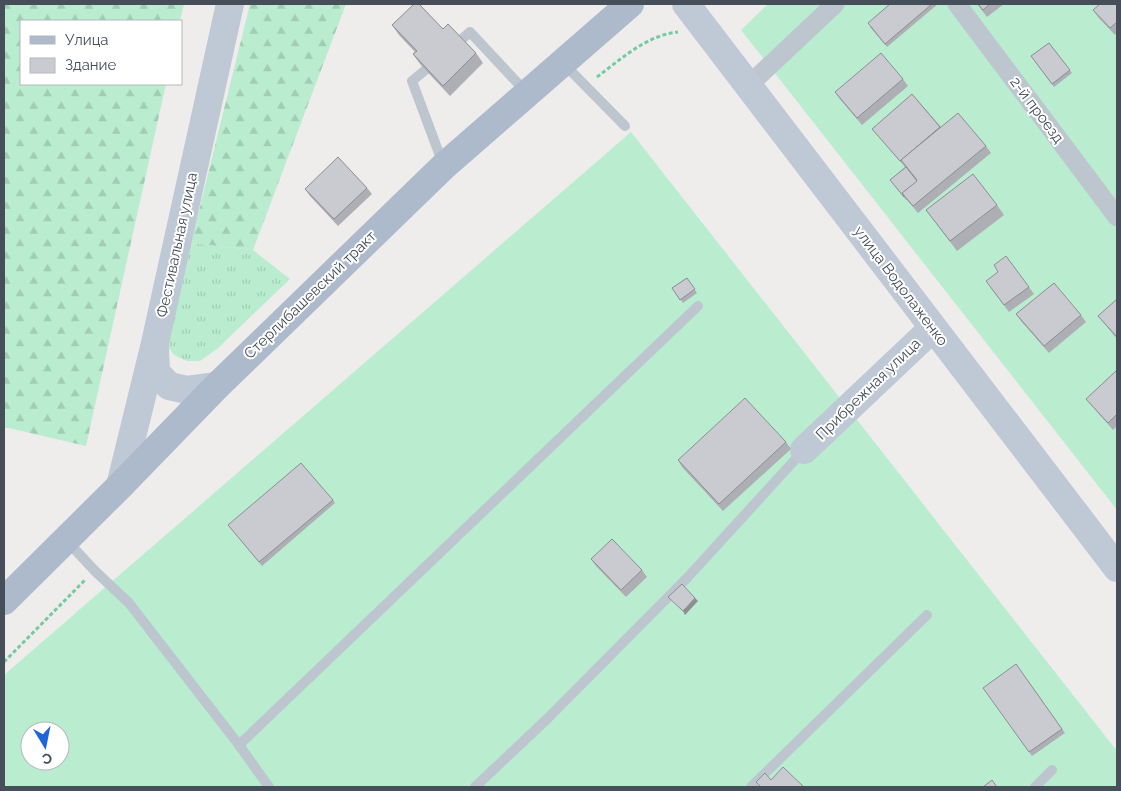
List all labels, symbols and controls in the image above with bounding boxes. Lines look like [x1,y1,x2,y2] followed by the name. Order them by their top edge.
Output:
[20,20,182,85] legend
[65,31,109,49] text: Улица
[65,56,117,74] text: Здание
[1006,73,1068,147] street label: 2-й проезд
[153,171,201,319] street label: Фестивальная улица
[850,223,952,349] street label: улица Водолаженко
[240,227,380,363] street label: Стерлибашевский тракт
[812,334,924,444] street label: Прибрежная улица
[20,721,70,771] north arrow
[41,750,53,768] text: С

